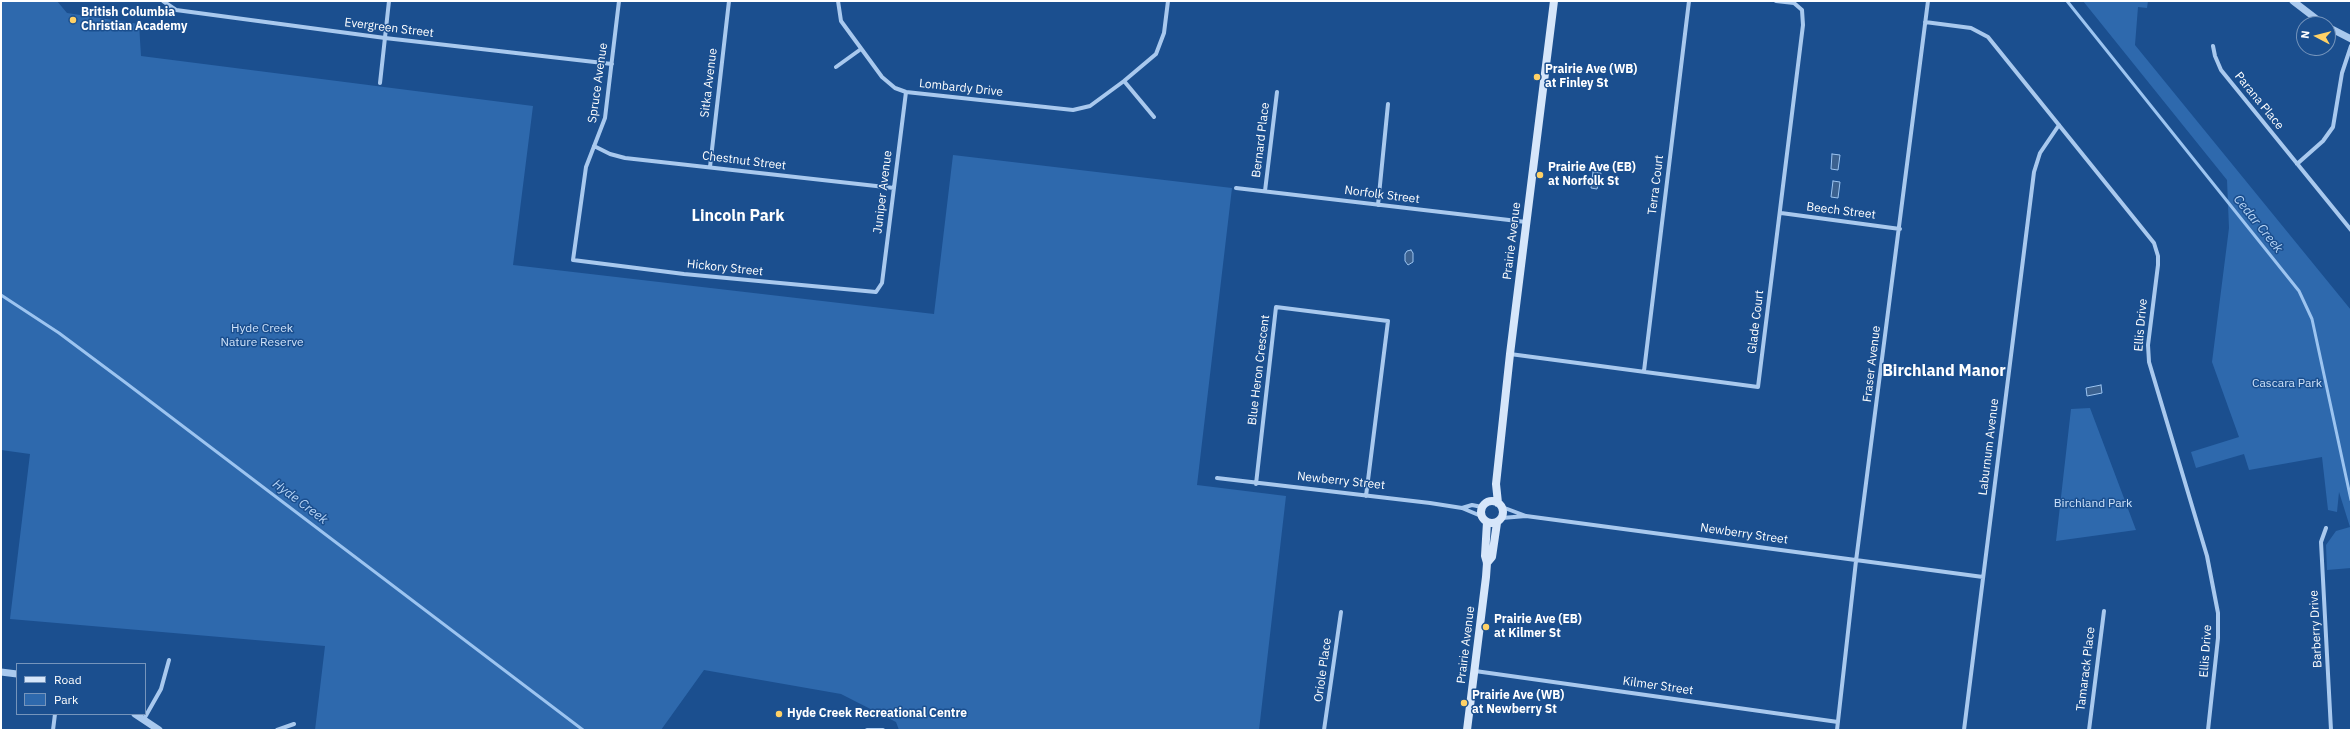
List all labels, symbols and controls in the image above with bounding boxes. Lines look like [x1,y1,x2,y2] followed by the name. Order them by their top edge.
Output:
[81,6,187,34] place label: British Columbia Christian Academy
[68,15,78,25] marker: British Columbia Christian Academy
[343,15,435,41] street label: Evergreen Street
[2296,16,2336,56] north arrow
[2298,30,2313,39] text: N
[585,42,611,124] street label: Spruce Avenue
[698,48,720,118] street label: Sitka Avenue
[1545,63,1637,91] place label: Prairie Ave (WB) at Finley St
[2231,69,2287,133] street label: Parana Place
[1532,72,1542,82] marker: Prairie Ave (WB) at Finley St
[918,76,1004,100] street label: Lombardy Drive
[1249,102,1273,178] street label: Bernard Place
[701,149,787,173] street label: Chestnut Street
[871,150,895,234] street label: Juniper Avenue
[1645,154,1667,216] street label: Terra Court
[1548,161,1636,189] place label: Prairie Ave (EB) at Norfolk St
[1535,170,1545,180] marker: Prairie Ave (EB) at Norfolk St
[1344,183,1420,207] street label: Norfolk Street
[2230,192,2286,256] water label: Cedar Creek
[1806,200,1876,222] street label: Beech Street
[1500,202,1524,280] street label: Prairie Avenue
[691,206,785,226] district label: Lincoln Park
[686,257,764,279] street label: Hickory Street
[1745,289,1767,355] street label: Glade Court
[2132,298,2150,352] street label: Ellis Drive
[1245,314,1273,426] street label: Blue Heron Crescent
[220,322,304,350] park label: Hyde Creek Nature Reserve
[1860,325,1884,403] street label: Fraser Avenue
[1882,361,2006,381] district label: Birchland Manor
[2252,377,2322,391] park label: Cascara Park
[1976,398,2002,496] street label: Laburnum Avenue
[1296,469,1386,493] street label: Newberry Street
[269,476,331,528] water label: Hyde Creek
[2054,497,2132,511] park label: Birchland Park
[1699,521,1789,547] street label: Newberry Street
[2307,590,2325,668] street label: Barberry Drive
[1454,606,1478,684] street label: Prairie Avenue
[1494,613,1582,641] place label: Prairie Ave (EB) at Kilmer St
[1481,622,1491,632] marker: Prairie Ave (EB) at Kilmer St
[2197,624,2215,678] street label: Ellis Drive
[2074,626,2098,712] street label: Tamarack Place
[1311,637,1335,703] street label: Oriole Place
[16,663,146,715] legend
[54,672,82,687] text: Road
[1622,674,1694,698] street label: Kilmer Street
[1472,689,1564,717] place label: Prairie Ave (WB) at Newberry St
[54,692,78,707] text: Park
[1459,698,1469,708] marker: Prairie Ave (WB) at Newberry St
[787,707,967,721] place label: Hyde Creek Recreational Centre
[774,709,784,719] marker: Hyde Creek Recreational Centre

